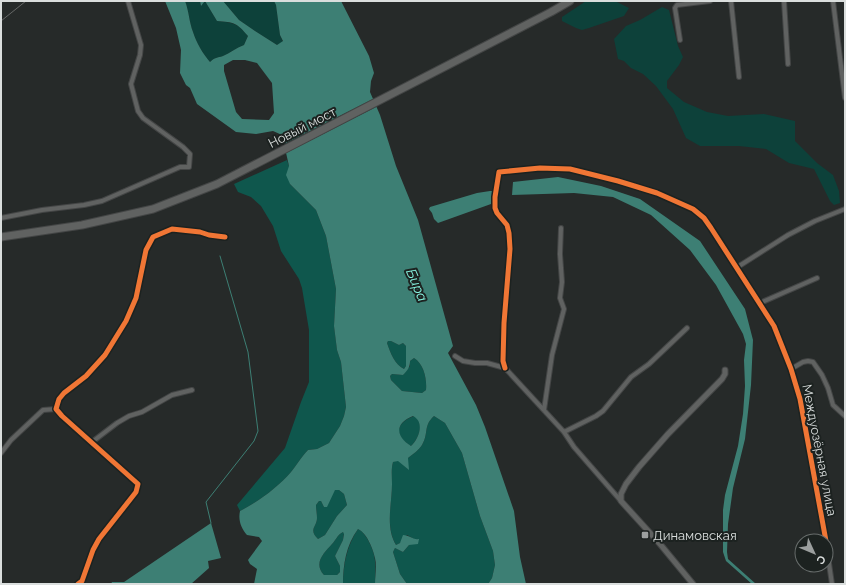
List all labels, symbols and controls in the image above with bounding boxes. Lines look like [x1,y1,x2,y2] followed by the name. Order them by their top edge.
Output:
[266,104,339,151] street label: Новый мост
[403,266,431,304] water label: Бира
[799,383,840,517] street label: Междуозёрная улица
[653,528,737,543] place label: Динамовская
[640,530,650,540] marker: Динамовская
[794,533,834,573] north arrow
[813,552,828,567] text: С

